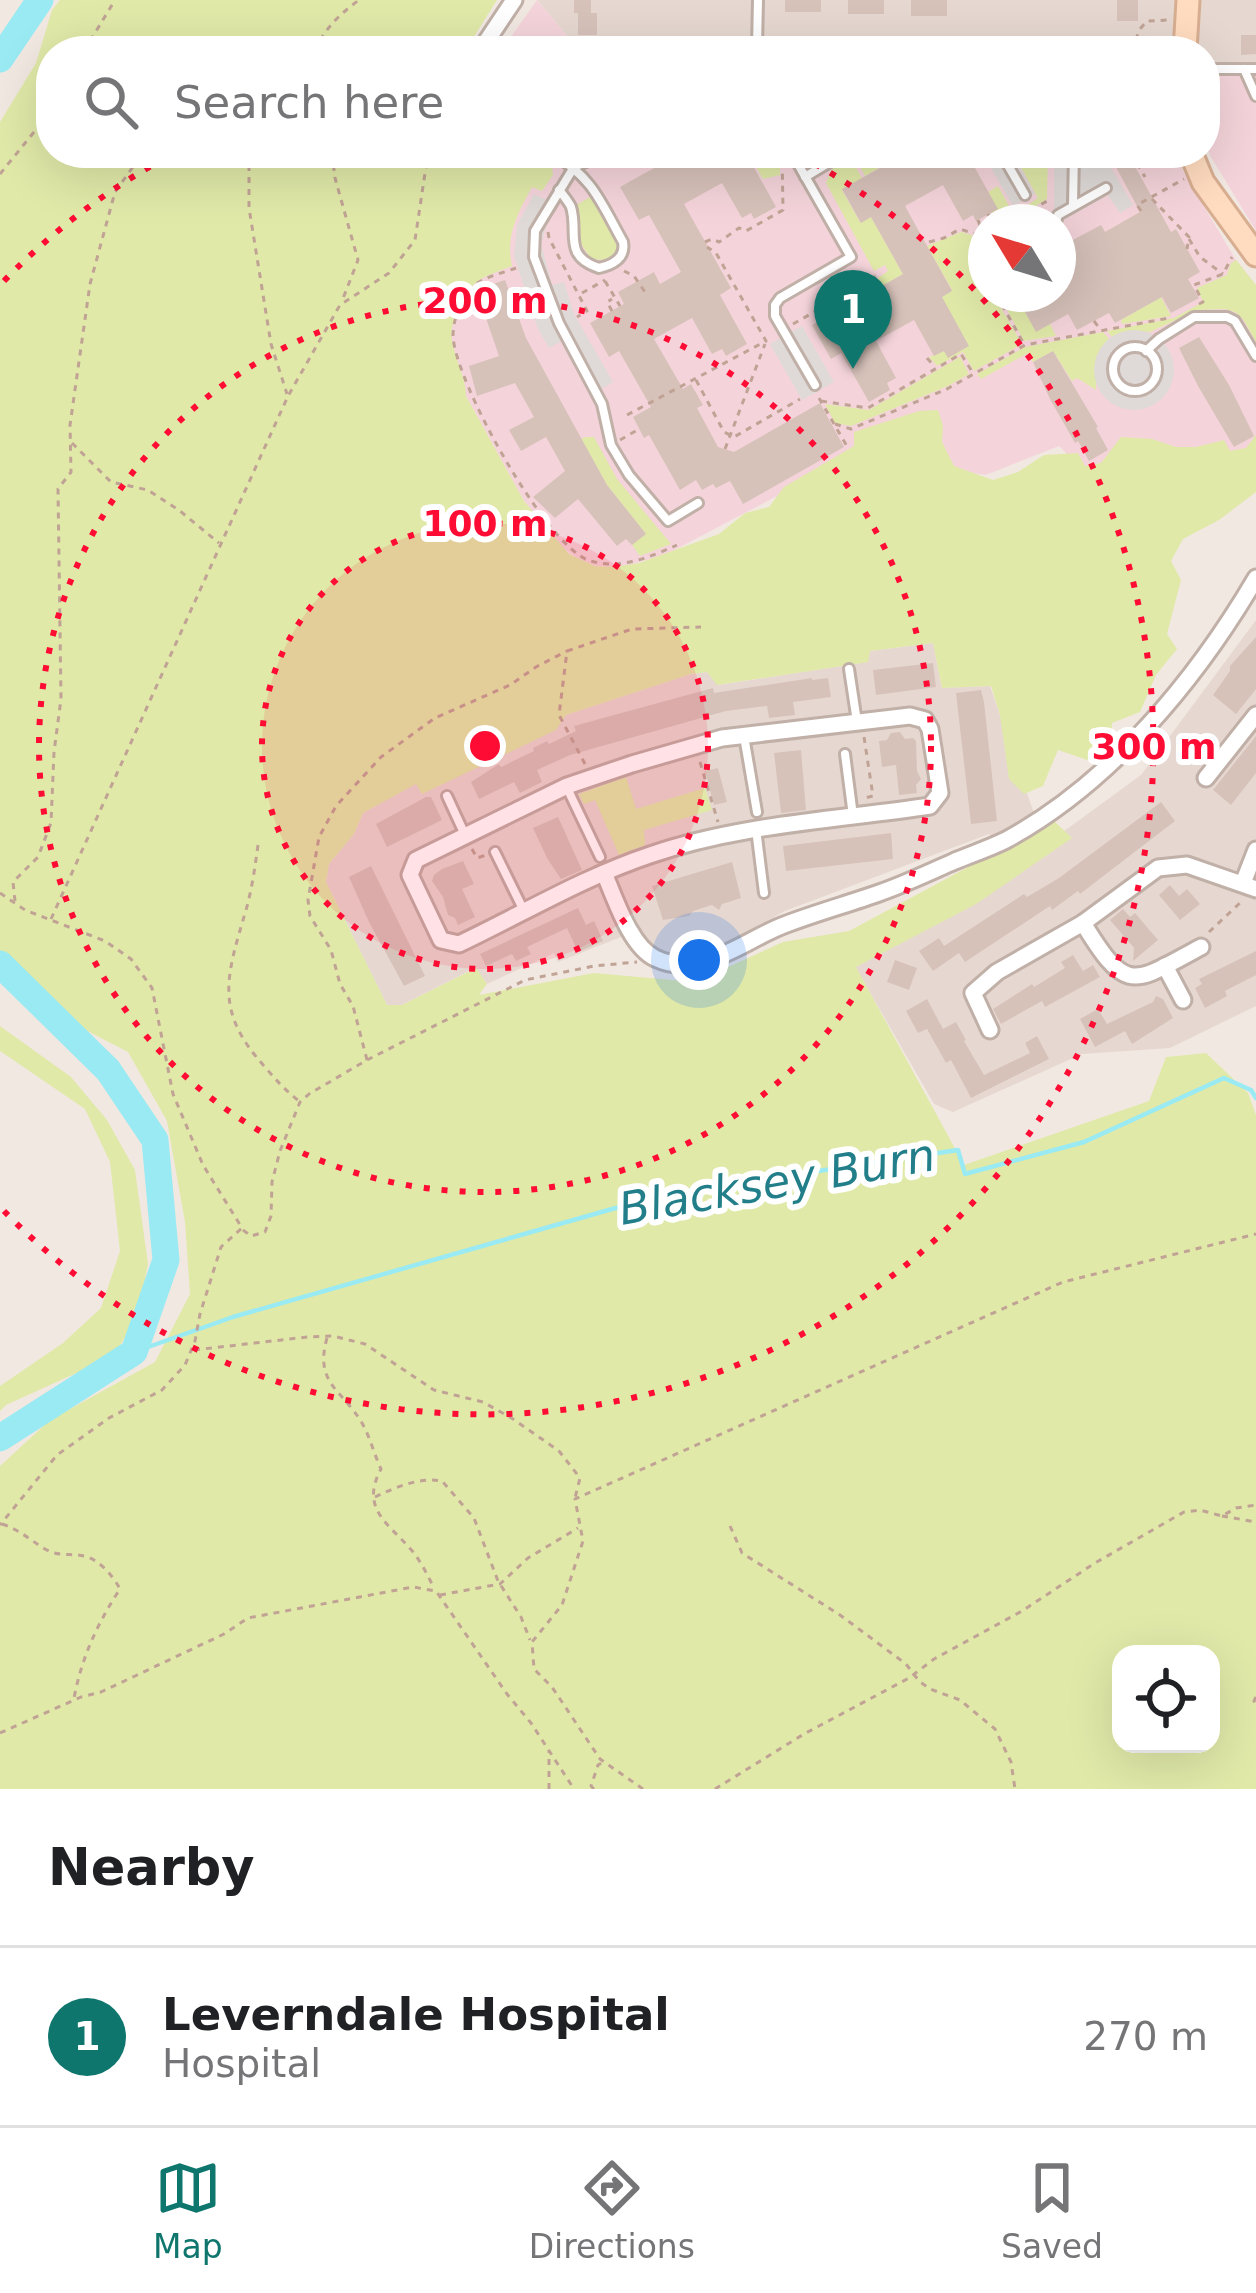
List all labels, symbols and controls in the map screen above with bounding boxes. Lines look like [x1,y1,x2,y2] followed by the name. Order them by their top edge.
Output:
[36,36,1220,168] search box
[78,69,144,135] icon: search
[174,76,444,129] text: Search here
[968,204,1076,312] north arrow
[814,270,892,369] pin: 1
[422,280,548,321] text: 200 m
[422,503,548,544] text: 100 m
[464,725,506,767] centre of rings
[1091,726,1217,767] text: 300 m
[669,930,729,990] your location
[615,1128,939,1236] water label: Blacksey Burn
[1112,1645,1220,1753] map controls
[1112,1645,1220,1753] button: locate
[48,1838,255,1897] text: Nearby
[162,1988,670,2041] text: Leverndale Hospital
[73,2014,101,2059] text: 1
[1083,2014,1208,2059] text: 270 m
[162,2041,321,2086] text: Hospital
[153,2155,223,2266] tab: Map
[529,2155,695,2266] tab: Directions
[1001,2155,1103,2266] tab: Saved

